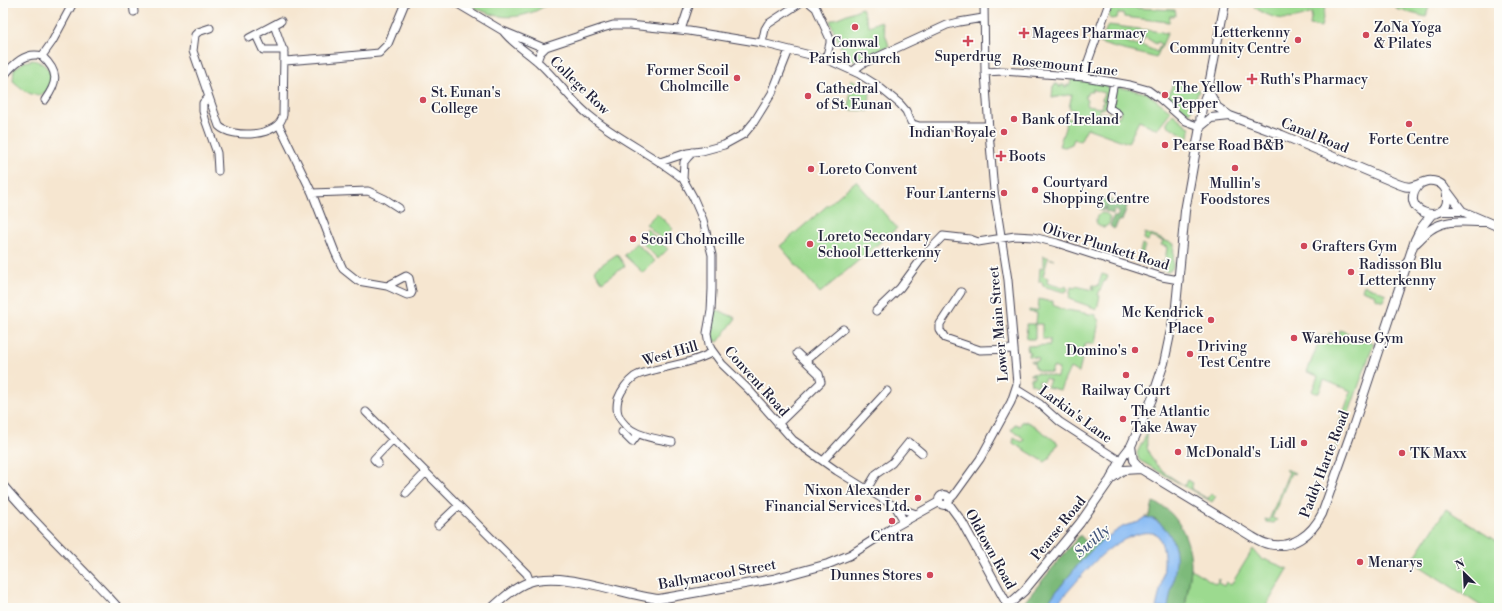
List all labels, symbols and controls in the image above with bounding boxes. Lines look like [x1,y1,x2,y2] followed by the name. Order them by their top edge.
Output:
[1374,19,1442,53] place label: ZoNa Yoga & Pilates
[850,22,860,32] marker: Conwal Parish Church
[1170,24,1290,58] place label: Letterkenny Community Centre
[1032,25,1146,43] place label: Magees Pharmacy
[1019,28,1029,38] marker: Magees Pharmacy
[1361,30,1371,40] marker: ZoNa Yoga & Pilates
[809,34,901,68] place label: Conwal Parish Church
[1293,35,1303,45] marker: Letterkenny Community Centre
[963,36,973,46] marker: Superdrug
[935,48,1002,66] place label: Superdrug
[1011,51,1119,81] street label: Rosemount Lane
[545,53,613,119] street label: College Row
[647,62,729,96] place label: Former Scoil Cholmcille
[1260,71,1368,89] place label: Ruth's Pharmacy
[732,73,742,83] marker: Former Scoil Cholmcille
[1247,74,1257,84] marker: Ruth's Pharmacy
[1173,79,1242,113] place label: The Yellow Pepper
[816,80,893,114] place label: Cathedral of St. Eunan
[431,84,501,118] place label: St. Eunan's College
[1160,90,1170,100] marker: The Yellow Pepper
[803,91,813,101] marker: Cathedral of St. Eunan
[418,95,428,105] marker: St. Eunan's College
[1021,111,1119,129] place label: Bank of Ireland
[1009,114,1019,124] marker: Bank of Ireland
[1278,114,1351,158] street label: Canal Road
[1404,119,1414,129] marker: Forte Centre
[909,124,996,142] place label: Indian Royale
[999,127,1009,137] marker: Indian Royale
[1369,131,1449,149] place label: Forte Centre
[1173,137,1284,155] place label: Pearse Road B&B
[1160,140,1170,150] marker: Pearse Road B&B
[1008,148,1046,166] place label: Boots
[996,151,1006,161] marker: Boots
[819,161,918,179] place label: Loreto Convent
[1230,163,1240,173] marker: Mullin's Foodstores
[806,164,816,174] marker: Loreto Convent
[1043,174,1150,208] place label: Courtyard Shopping Centre
[1200,175,1270,209] place label: Mullin's Foodstores
[906,185,996,203] place label: Four Lanterns
[1030,185,1040,195] marker: Courtyard Shopping Centre
[999,188,1009,198] marker: Four Lanterns
[1040,219,1172,275] street label: Oliver Plunkett Road
[818,228,941,262] place label: Loreto Secondary School Letterkenny
[641,231,745,249] place label: Scoil Cholmcille
[628,234,638,244] marker: Scoil Cholmcille
[1312,238,1397,256] place label: Grafters Gym
[805,239,815,249] marker: Loreto Secondary School Letterkenny
[1299,241,1309,251] marker: Grafters Gym
[1359,256,1442,290] place label: Radisson Blu Letterkenny
[985,265,1013,382] street label: Lower Main Street
[1346,267,1356,277] marker: Radisson Blu Letterkenny
[1122,304,1204,338] place label: Mc Kendrick Place
[1206,315,1216,325] marker: Mc Kendrick Place
[1301,330,1404,348] place label: Warehouse Gym
[1289,333,1299,343] marker: Warehouse Gym
[639,337,700,371] street label: West Hill
[1198,338,1271,372] place label: Driving Test Centre
[1066,342,1127,360] place label: Domino's
[720,343,792,420] street label: Convent Road
[1130,345,1140,355] marker: Domino's
[1185,349,1195,359] marker: Driving Test Centre
[1121,370,1131,380] marker: Railway Court
[1035,382,1116,447] street label: Larkin's Lane
[1081,382,1171,400] place label: Railway Court
[1131,403,1210,437] place label: The Atlantic Take Away
[1296,408,1354,521] street label: Paddy Harte Road
[1118,414,1128,424] marker: The Atlantic Take Away
[1270,435,1296,453] place label: Lidl
[1299,438,1309,448] marker: Lidl
[1186,444,1261,462] place label: McDonald's
[1410,445,1468,463] place label: TK Maxx
[1173,447,1183,457] marker: McDonald's
[1397,448,1407,458] marker: TK Maxx
[765,482,910,516] place label: Nixon Alexander Financial Services Ltd.
[913,493,923,503] marker: Nixon Alexander Financial Services Ltd.
[1027,493,1090,564] street label: Pearse Road
[961,506,1020,593] street label: Oldtown Road
[887,516,897,526] marker: Centra
[1070,520,1115,562] water label: Swilly
[870,528,914,546] place label: Centra
[1444,553,1484,593] north arrow
[1368,554,1422,572] place label: Menarys
[656,556,778,594] street label: Ballymacool Street
[1454,556,1467,573] text: N
[1355,557,1365,567] marker: Menarys
[831,567,922,585] place label: Dunnes Stores
[925,570,935,580] marker: Dunnes Stores

